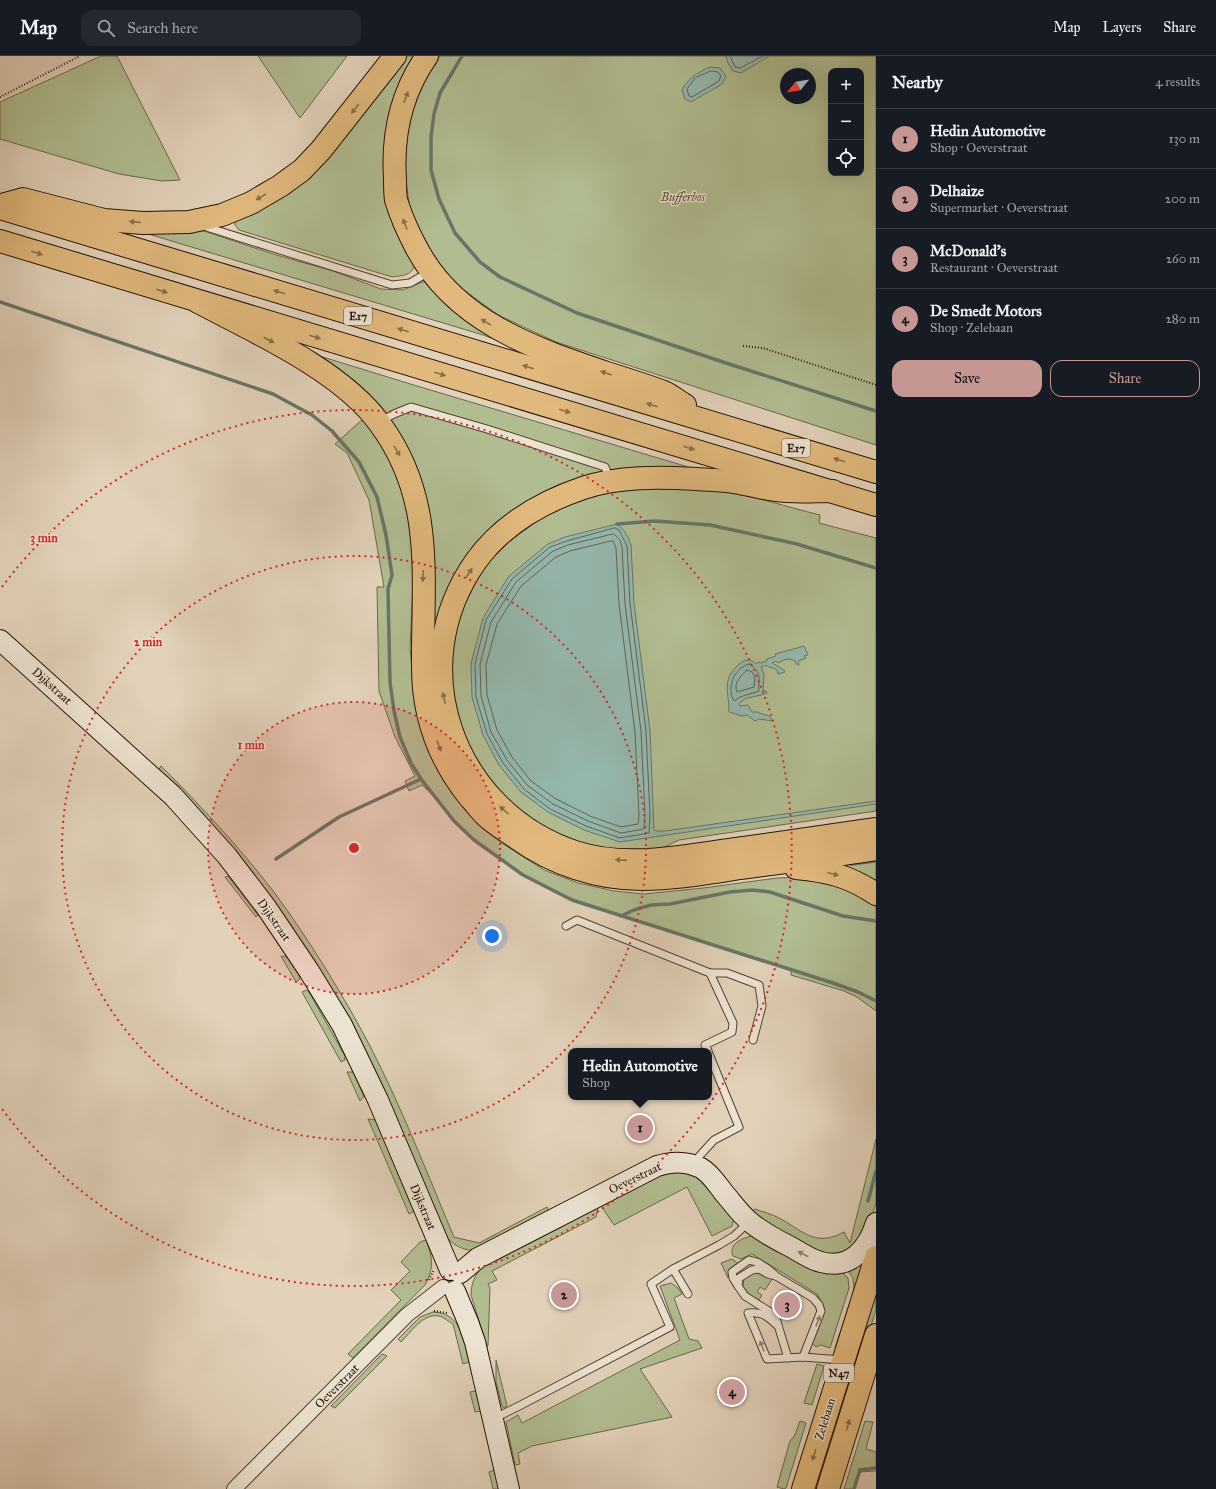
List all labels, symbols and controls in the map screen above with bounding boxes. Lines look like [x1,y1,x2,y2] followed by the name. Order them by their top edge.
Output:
[81,10,361,46] search box
[20,16,57,39] text: Map
[95,17,117,39] icon: search
[127,19,198,37] text: Search here
[1053,19,1081,36] text: Map
[1103,19,1141,36] text: Layers
[1163,19,1196,36] text: Share
[780,68,816,104] north arrow
[828,68,864,176] map controls
[828,68,864,104] button: +
[892,72,943,93] text: Nearby
[1155,74,1200,90] text: 4 results
[403,90,409,102] one-way arrow
[350,104,359,115] one-way arrow
[828,104,864,140] button: −
[930,122,1046,140] text: Hedin Automotive
[902,131,908,147] text: 1
[1168,131,1200,147] text: 130 m
[828,140,864,176] button: locate
[930,140,1028,156] text: Shop · Oeverstraat
[930,182,984,200] text: Delhaize
[660,190,706,205] park label: Bufferbos
[902,191,908,207] text: 2
[1165,191,1200,207] text: 200 m
[255,194,267,201] one-way arrow
[930,200,1068,216] text: Supermarket · Oeverstraat
[402,217,408,229] one-way arrow
[129,219,141,226] one-way arrow
[930,242,1006,260] text: McDonald's
[32,250,44,256] one-way arrow
[902,251,908,267] text: 3
[1166,251,1200,267] text: 260 m
[930,260,1058,276] text: Restaurant · Oeverstraat
[156,288,168,294] one-way arrow
[273,289,285,295] one-way arrow
[930,302,1042,320] text: De Smedt Motors
[344,307,372,325] road number: E17
[901,311,909,327] text: 4
[1165,311,1200,327] text: 280 m
[481,318,491,326] one-way arrow
[930,320,1013,336] text: Shop · Zelebaan
[397,327,409,333] one-way arrow
[310,334,322,340] one-way arrow
[263,337,275,343] one-way arrow
[892,360,1042,397] button: Save
[1050,360,1200,397] button: Share
[522,364,534,370] one-way arrow
[599,369,611,375] one-way arrow
[434,371,446,377] one-way arrow
[646,402,658,408] one-way arrow
[559,408,571,414] one-way arrow
[782,439,810,457] road number: E17
[393,445,400,457] one-way arrow
[683,445,695,451] one-way arrow
[832,457,844,463] one-way arrow
[30,531,58,546] text: 3 min
[465,568,472,579] one-way arrow
[420,570,426,583] one-way arrow
[134,635,163,649] text: 2 min
[29,664,75,708] street label: Dijkstraat
[440,692,446,704] one-way arrow
[237,738,265,752] text: 1 min
[436,740,442,752] one-way arrow
[499,805,509,815] one-way arrow
[347,841,361,855] centre of rings
[615,856,627,863] one-way arrow
[828,871,840,877] one-way arrow
[254,896,294,945] street label: Dijkstraat
[482,926,502,946] your location
[568,1048,712,1100] popup
[582,1057,698,1075] text: Hedin Automotive
[582,1075,610,1091] text: Shop
[627,1113,653,1143] pin: 1
[606,1159,664,1197] street label: Oeverstraat
[407,1182,439,1233] street label: Dijkstraat
[798,1250,809,1257] one-way arrow
[551,1280,577,1310] pin: 2
[774,1290,800,1320] pin: 3
[815,1314,821,1326] one-way arrow
[758,1340,764,1352] one-way arrow
[312,1360,363,1411] street label: Oeverstraat
[824,1364,854,1382] road number: N47
[719,1377,745,1407] pin: 4
[812,1396,838,1442] street label: Zelebaan
[845,1419,851,1431] one-way arrow
[811,1449,817,1461] one-way arrow

